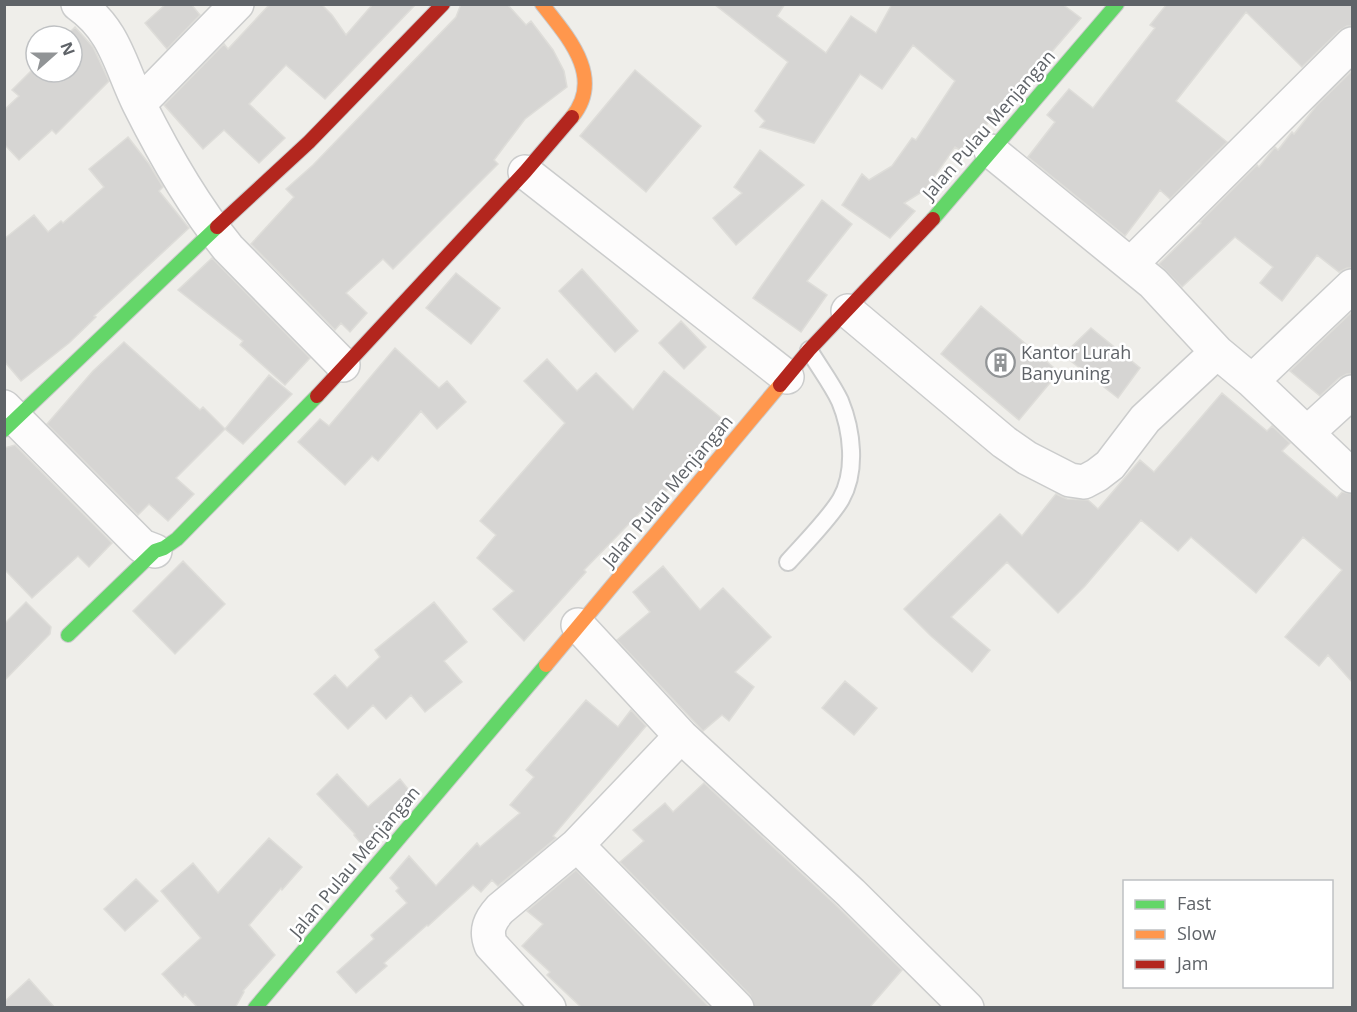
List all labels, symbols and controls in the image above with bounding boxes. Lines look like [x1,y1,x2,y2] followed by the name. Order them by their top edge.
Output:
[24,24,84,84] north arrow
[55,39,81,59] text: N
[915,44,1060,206] street label: Jalan Pulau Menjangan
[1021,340,1131,385] place label: Kantor Lurah Banyuning
[984,347,1016,379] building icon: Kantor Lurah Banyuning
[595,409,738,573] street label: Jalan Pulau Menjangan
[282,780,425,944] street label: Jalan Pulau Menjangan
[1123,880,1333,988] legend
[1177,891,1211,915] text: Fast
[1177,921,1216,945] text: Slow
[1175,951,1209,975] text: Jam

